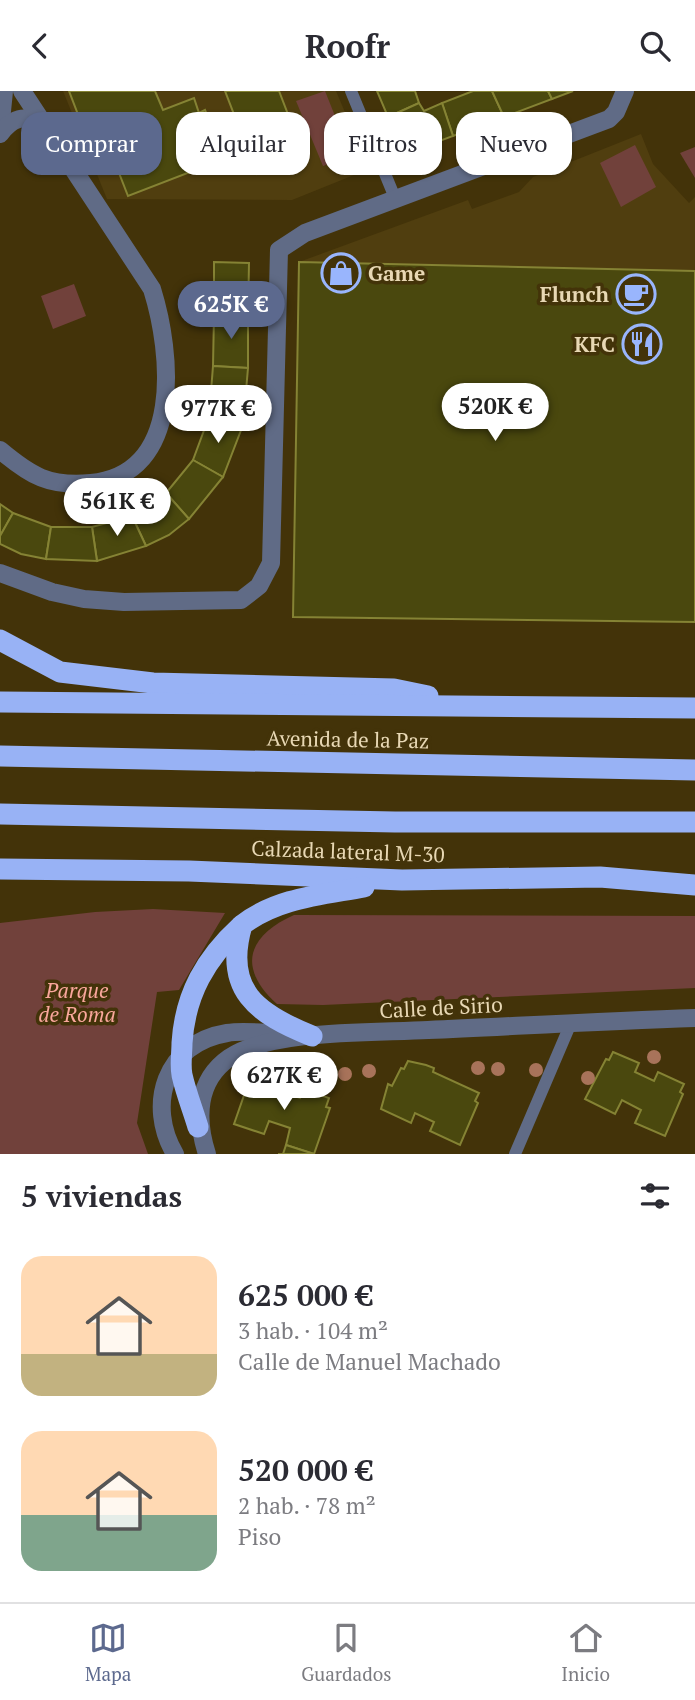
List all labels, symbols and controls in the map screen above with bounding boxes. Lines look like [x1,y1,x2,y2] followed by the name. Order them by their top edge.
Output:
[305,25,390,67] text: Roofr
[21,27,59,65] icon: back
[636,27,674,65] icon: search
[21,112,162,175] chip: Comprar
[176,112,310,175] chip: Alquilar
[324,112,442,175] chip: Filtros
[456,112,572,175] chip: Nuevo
[320,252,362,294] shop icon: Game
[368,259,425,287] place label: Game
[615,273,657,315] cafe icon: Flunch
[540,280,610,308] place label: Flunch
[174,281,288,341] pin: 625K €
[194,288,268,319] text: 625K €
[621,323,663,365] restaurant icon: KFC
[574,330,615,358] place label: KFC
[438,383,552,443] pin: 520K €
[161,385,275,445] pin: 977K €
[458,390,532,421] text: 520K €
[181,392,255,423] text: 977K €
[60,479,174,538] pin: 561K €
[80,485,154,516] text: 561K €
[267,724,429,754] street label: Avenida de la Paz
[251,834,445,868] street label: Calzada lateral M-30
[38,976,116,1028] park label: Parque de Roma
[379,990,503,1024] street label: Calle de Sirio
[227,1053,341,1112] pin: 627K €
[247,1059,321,1090] text: 627K €
[21,1176,182,1216] text: 5 viviendas
[636,1177,674,1215] icon: filters
[238,1275,373,1315] text: 625 000 €
[77,1284,161,1368] icon: home
[238,1315,388,1346] text: 3 hab. · 104 m²
[238,1346,501,1377] text: Calle de Manuel Machado
[238,1450,373,1490] text: 520 000 €
[77,1459,161,1543] icon: home
[238,1490,376,1521] text: 2 hab. · 78 m²
[238,1521,281,1552] text: Piso
[85,1619,131,1686] tab: Mapa
[301,1619,391,1686] tab: Guardados
[561,1619,610,1686] tab: Inicio

